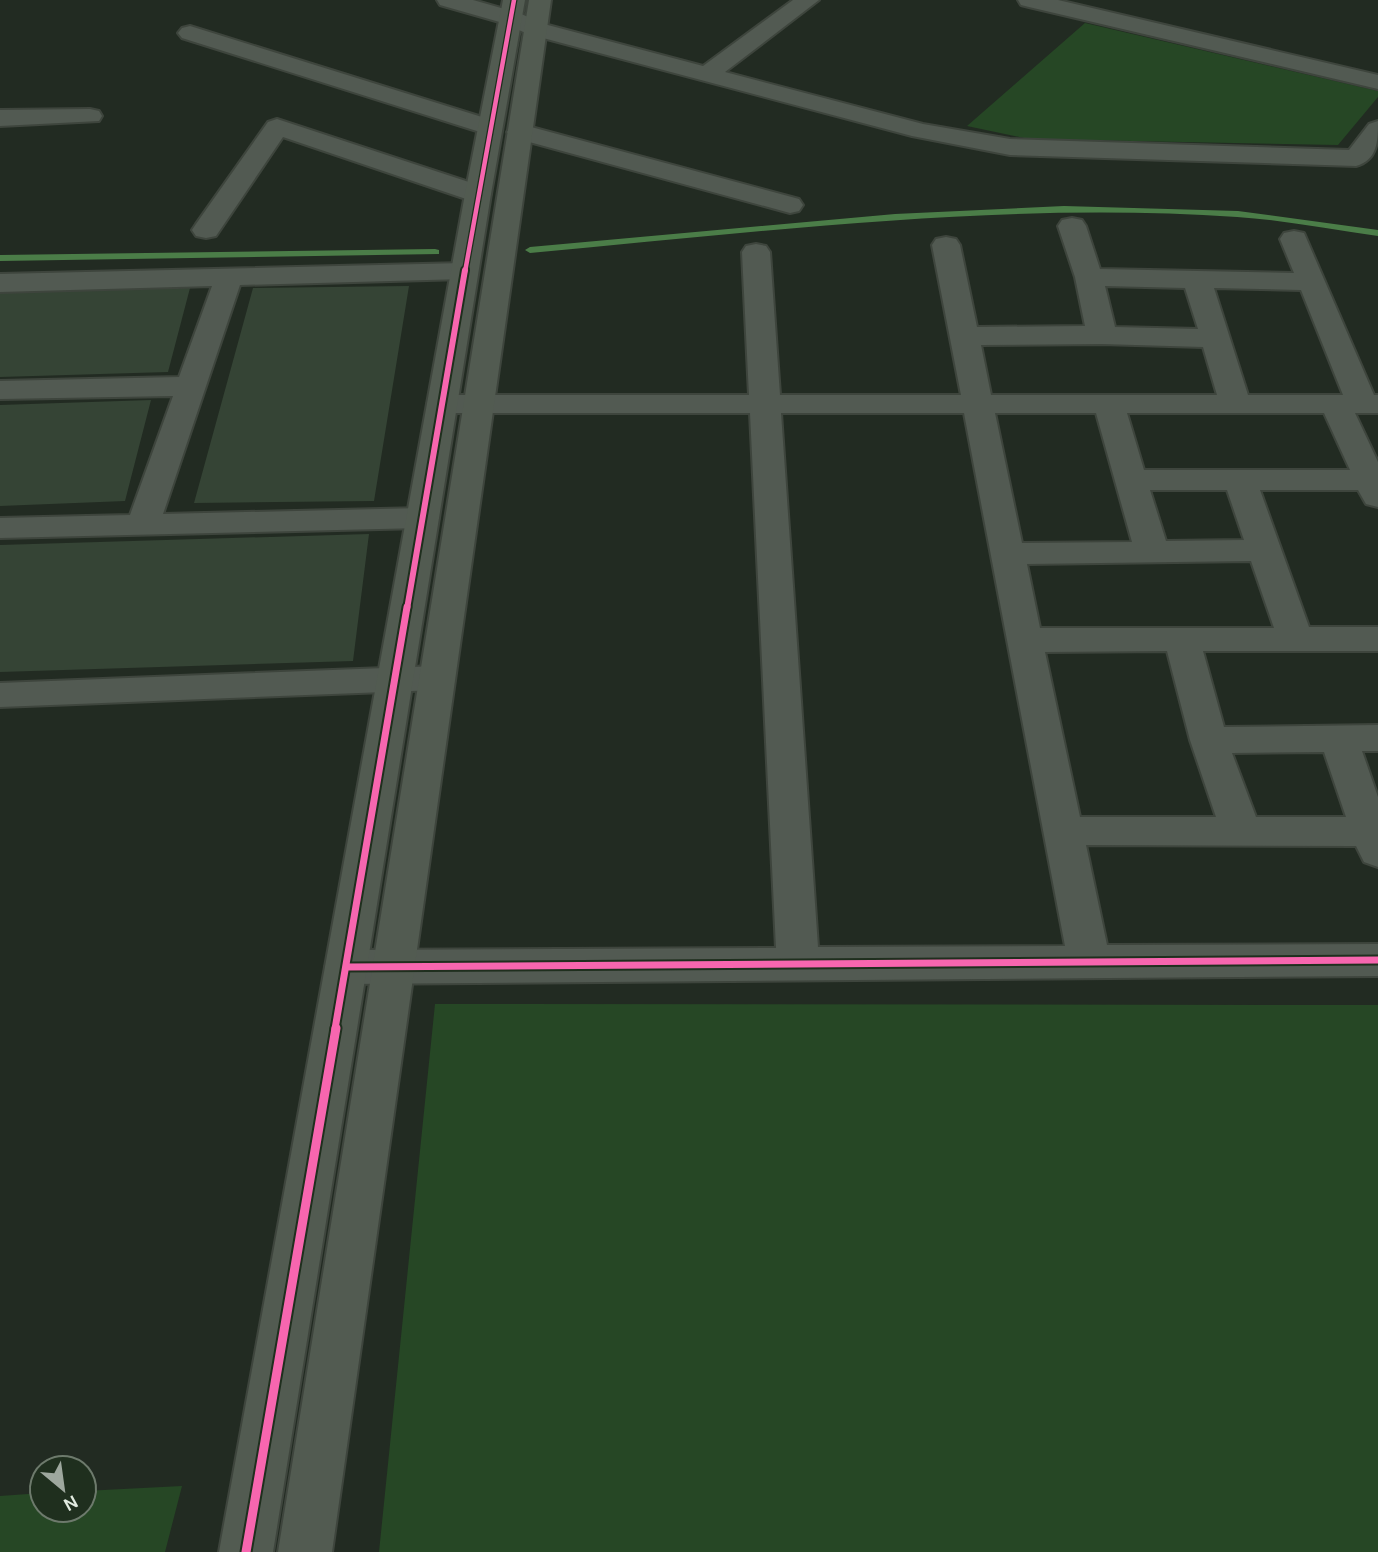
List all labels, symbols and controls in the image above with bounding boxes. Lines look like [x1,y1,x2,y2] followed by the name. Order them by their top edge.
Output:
[28,1454,98,1524] north arrow
[59,1490,82,1516] text: N

